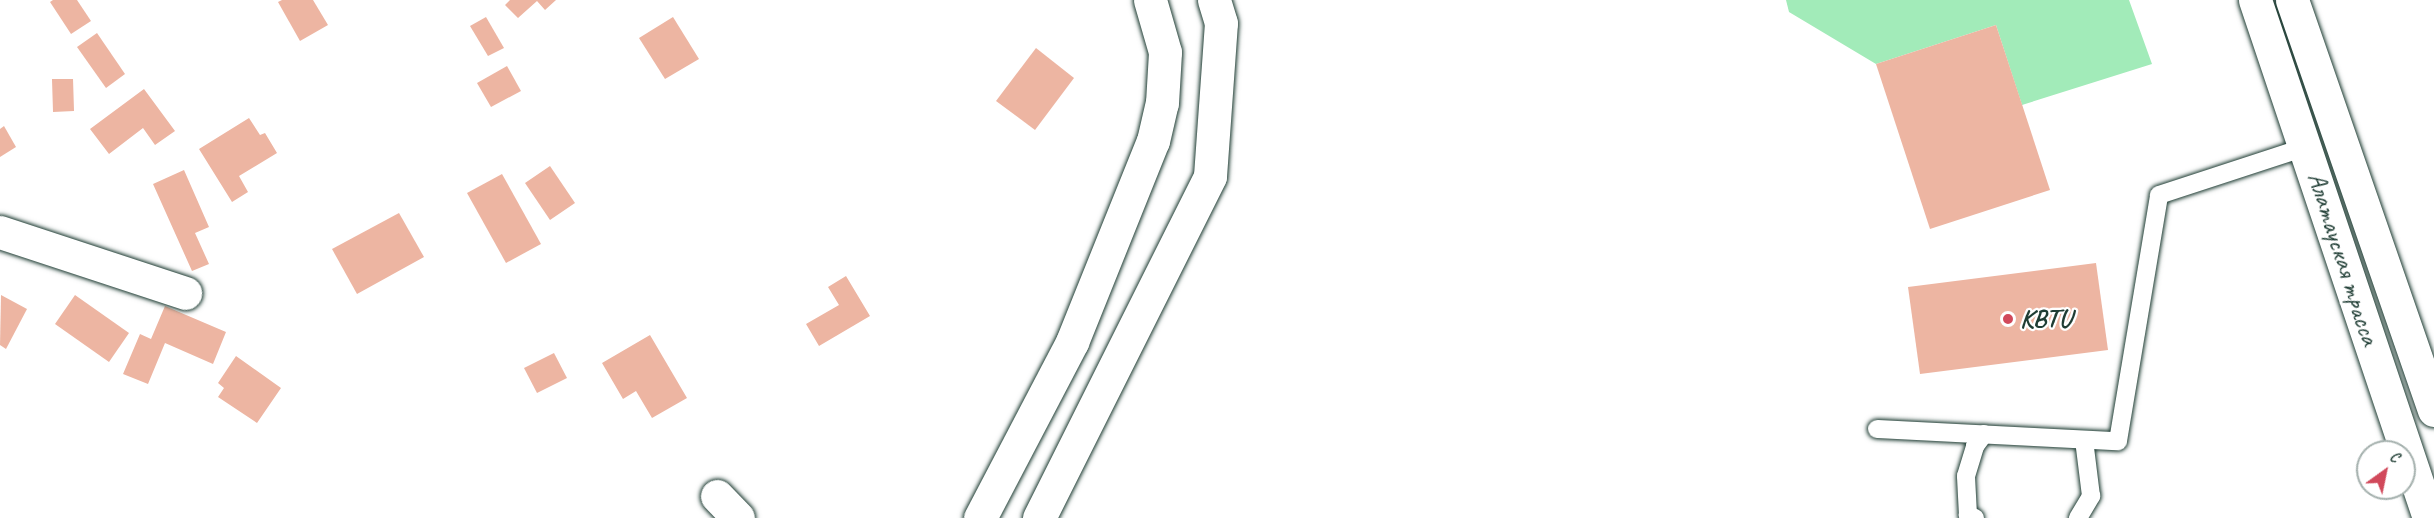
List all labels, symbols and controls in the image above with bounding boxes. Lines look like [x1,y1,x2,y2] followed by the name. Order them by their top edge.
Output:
[2301,170,2385,348] street label: Алатауская трасса
[2020,303,2071,335] place label: KBTU
[2001,312,2015,326] marker: KBTU
[2356,440,2416,500] north arrow
[2386,446,2403,467] text: С

